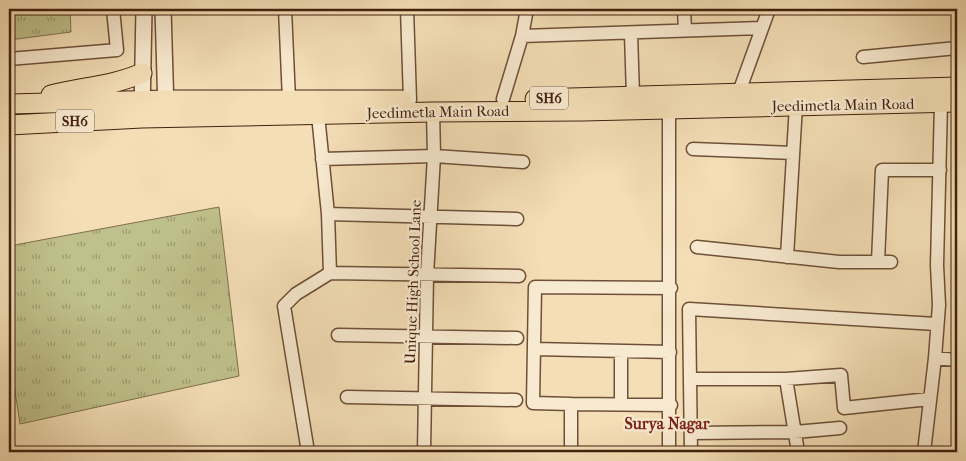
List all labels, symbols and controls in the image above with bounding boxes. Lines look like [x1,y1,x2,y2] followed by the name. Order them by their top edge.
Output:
[530,86,568,110] road number: SH6
[771,95,915,115] street label: Jeedimetla Main Road
[366,102,510,122] street label: Jeedimetla Main Road
[56,110,94,132] road number: SH6
[401,199,425,365] street label: Unique High School Lane
[624,414,711,434] district label: Surya Nagar

